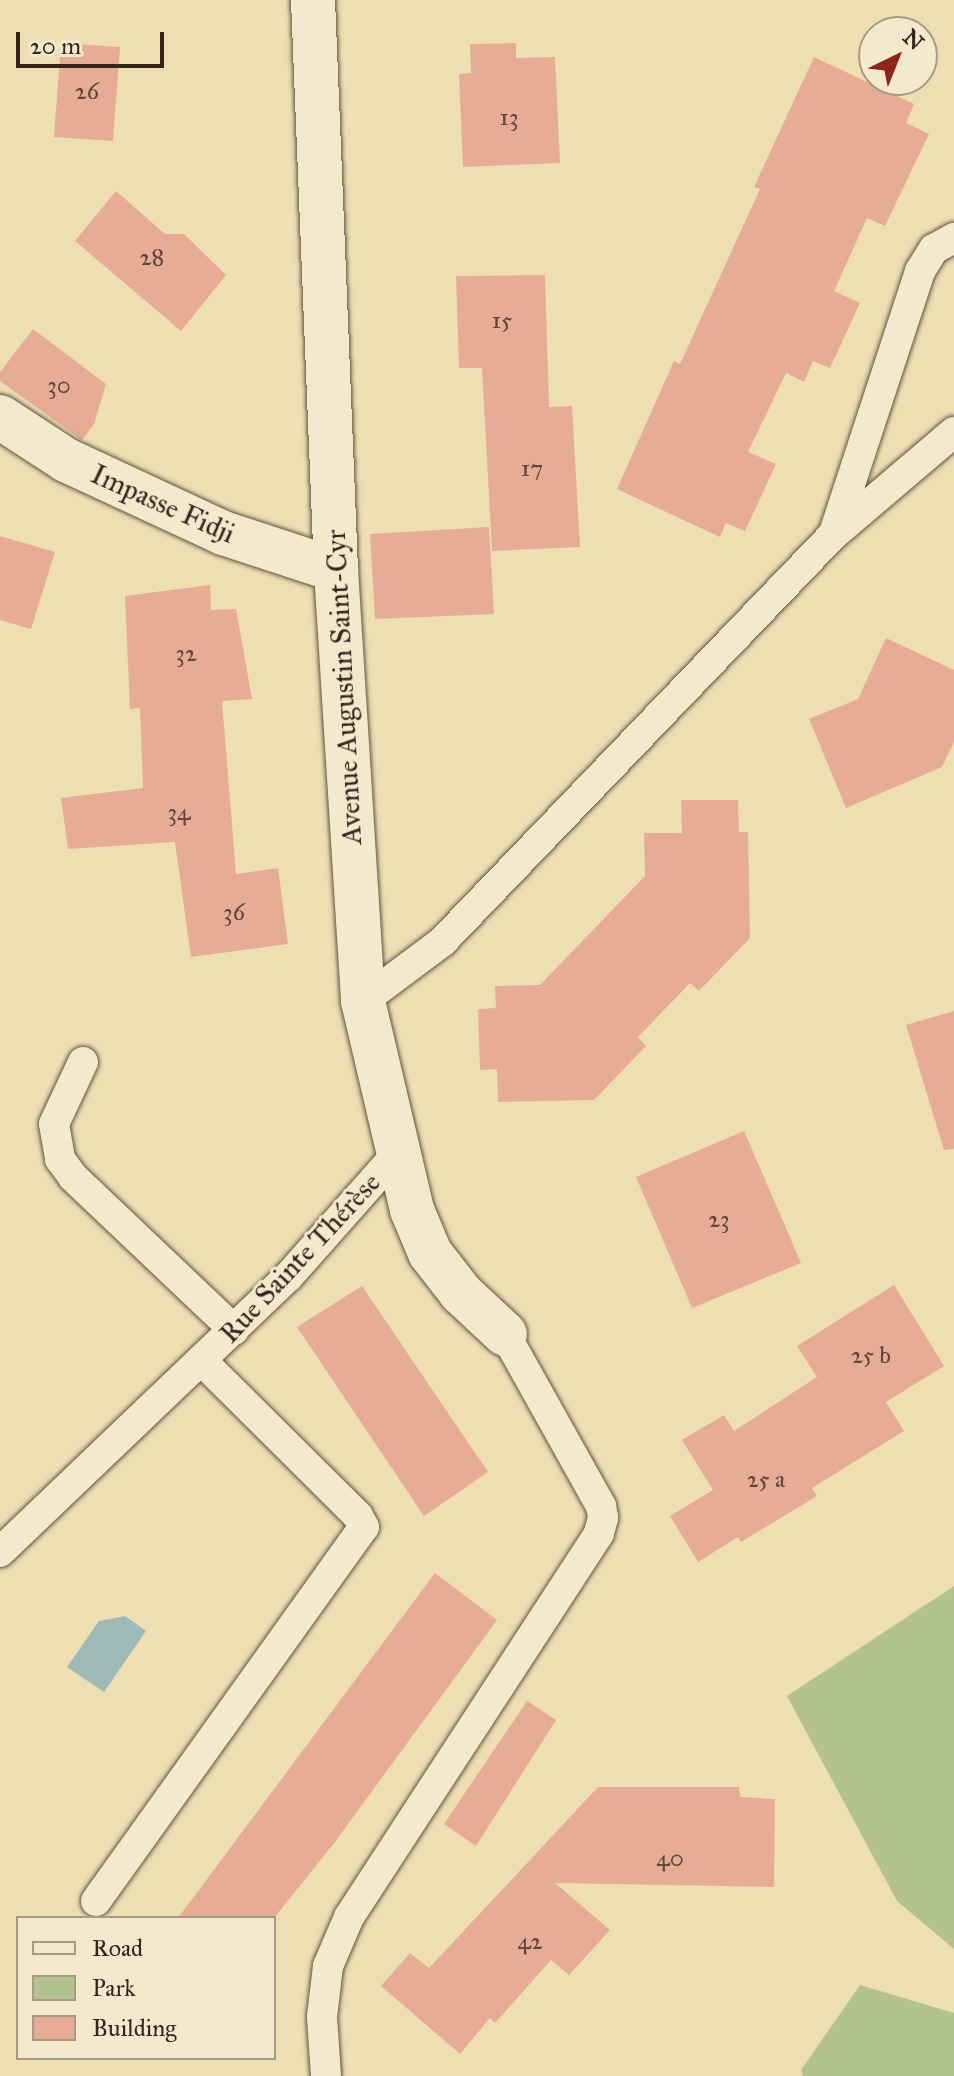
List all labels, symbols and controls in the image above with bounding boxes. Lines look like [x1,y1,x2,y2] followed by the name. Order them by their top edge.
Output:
[20,16,168,66] scale bar
[858,16,938,96] north arrow
[897,23,929,56] text: N
[30,31,81,61] text: 20 m
[75,78,99,106] house number: 26
[499,104,519,132] house number: 13
[140,244,164,272] house number: 28
[492,307,512,335] house number: 15
[47,372,71,400] house number: 30
[521,455,543,483] house number: 17
[86,457,240,551] street label: Impasse Fidji
[319,529,369,845] street label: Avenue Augustin Saint-Cyr
[175,640,197,668] house number: 32
[168,799,190,827] house number: 34
[223,899,245,927] house number: 36
[213,1166,387,1350] street label: Rue Sainte Thérèse
[708,1206,730,1234] house number: 23
[851,1342,891,1370] house number: 25 b
[747,1466,785,1494] house number: 25 a
[656,1845,684,1873] house number: 40
[16,1916,276,2060] legend
[517,1928,543,1956] house number: 42
[92,1933,143,1963] text: Road
[92,1973,135,2003] text: Park
[92,2013,177,2043] text: Building

